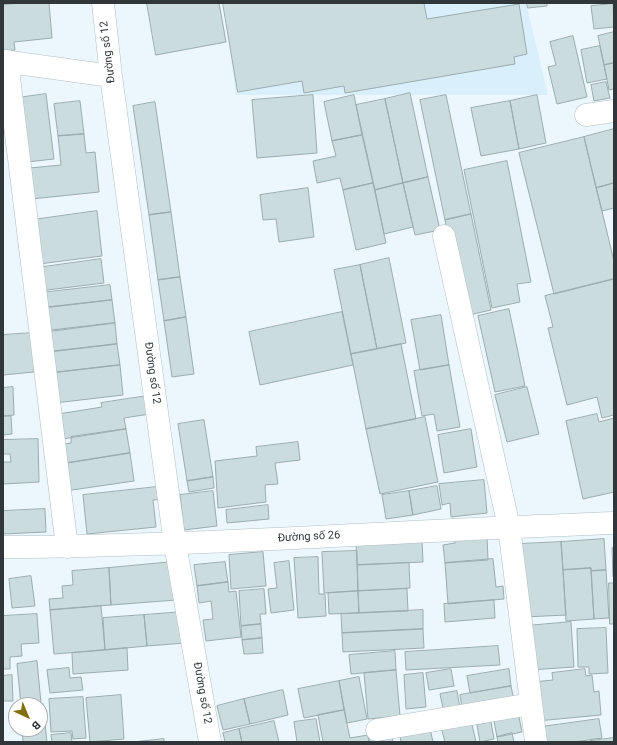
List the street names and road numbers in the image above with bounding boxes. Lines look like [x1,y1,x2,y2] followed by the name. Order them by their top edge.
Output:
[98,20,118,84] street label: Đường số 12
[141,341,163,405] street label: Đường số 12
[277,529,341,545] street label: Đường số 26
[190,661,214,725] street label: Đường số 12

